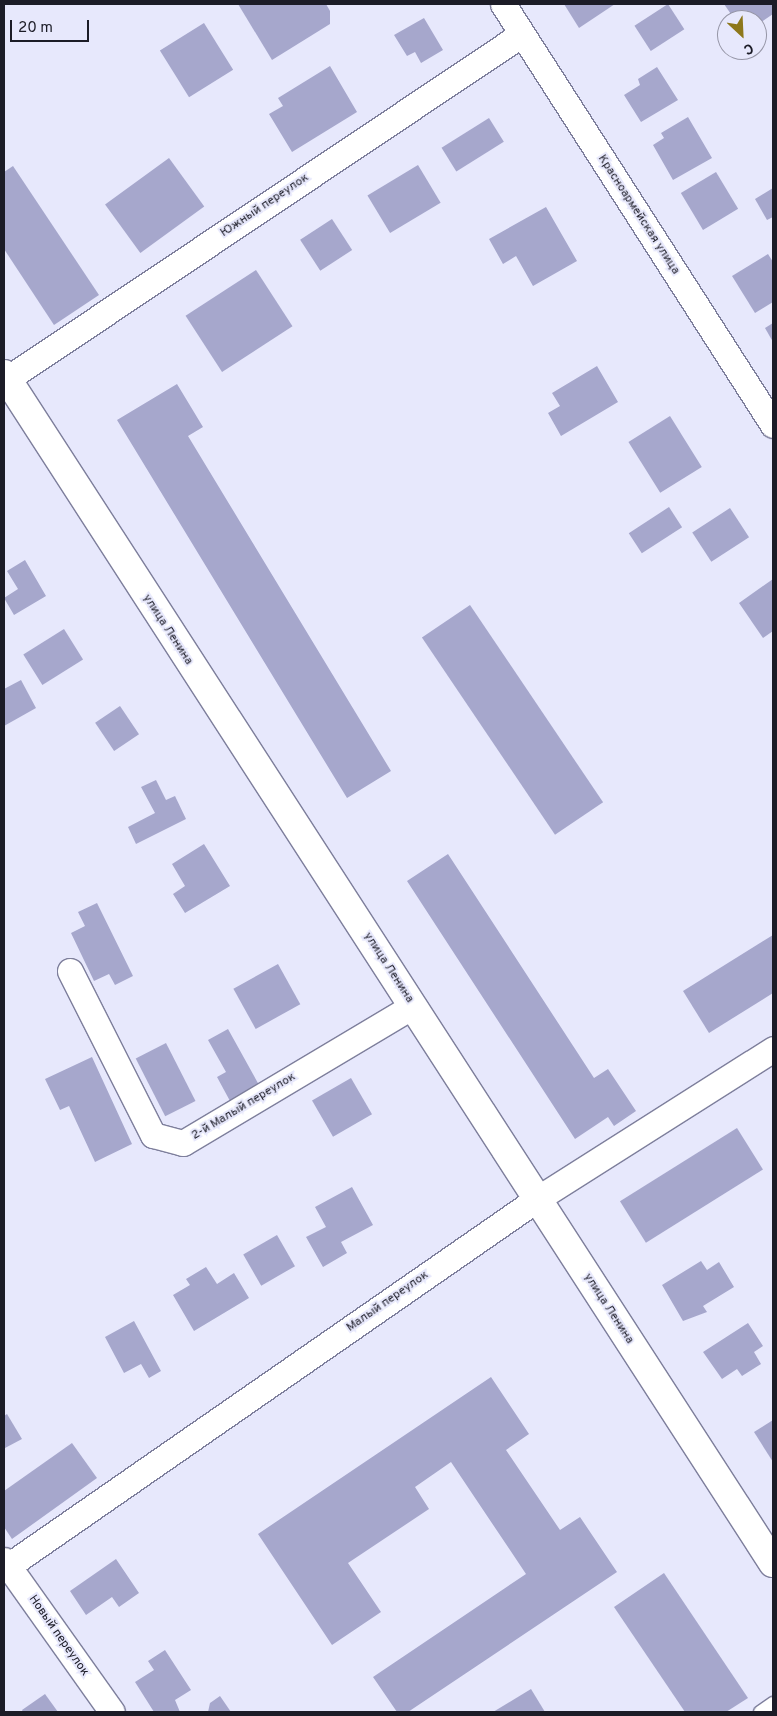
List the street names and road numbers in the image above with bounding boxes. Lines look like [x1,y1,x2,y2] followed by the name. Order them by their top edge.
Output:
[594,153,682,277] street label: Красноармейская улица
[218,171,312,241] street label: Южный переулок
[139,592,195,668] street label: улица Ленина
[360,930,416,1006] street label: улица Ленина
[189,1070,299,1144] street label: 2-й Малый переулок
[344,1268,432,1336] street label: Малый переулок
[580,1271,636,1347] street label: улица Ленина
[25,1593,91,1679] street label: Новый переулок

